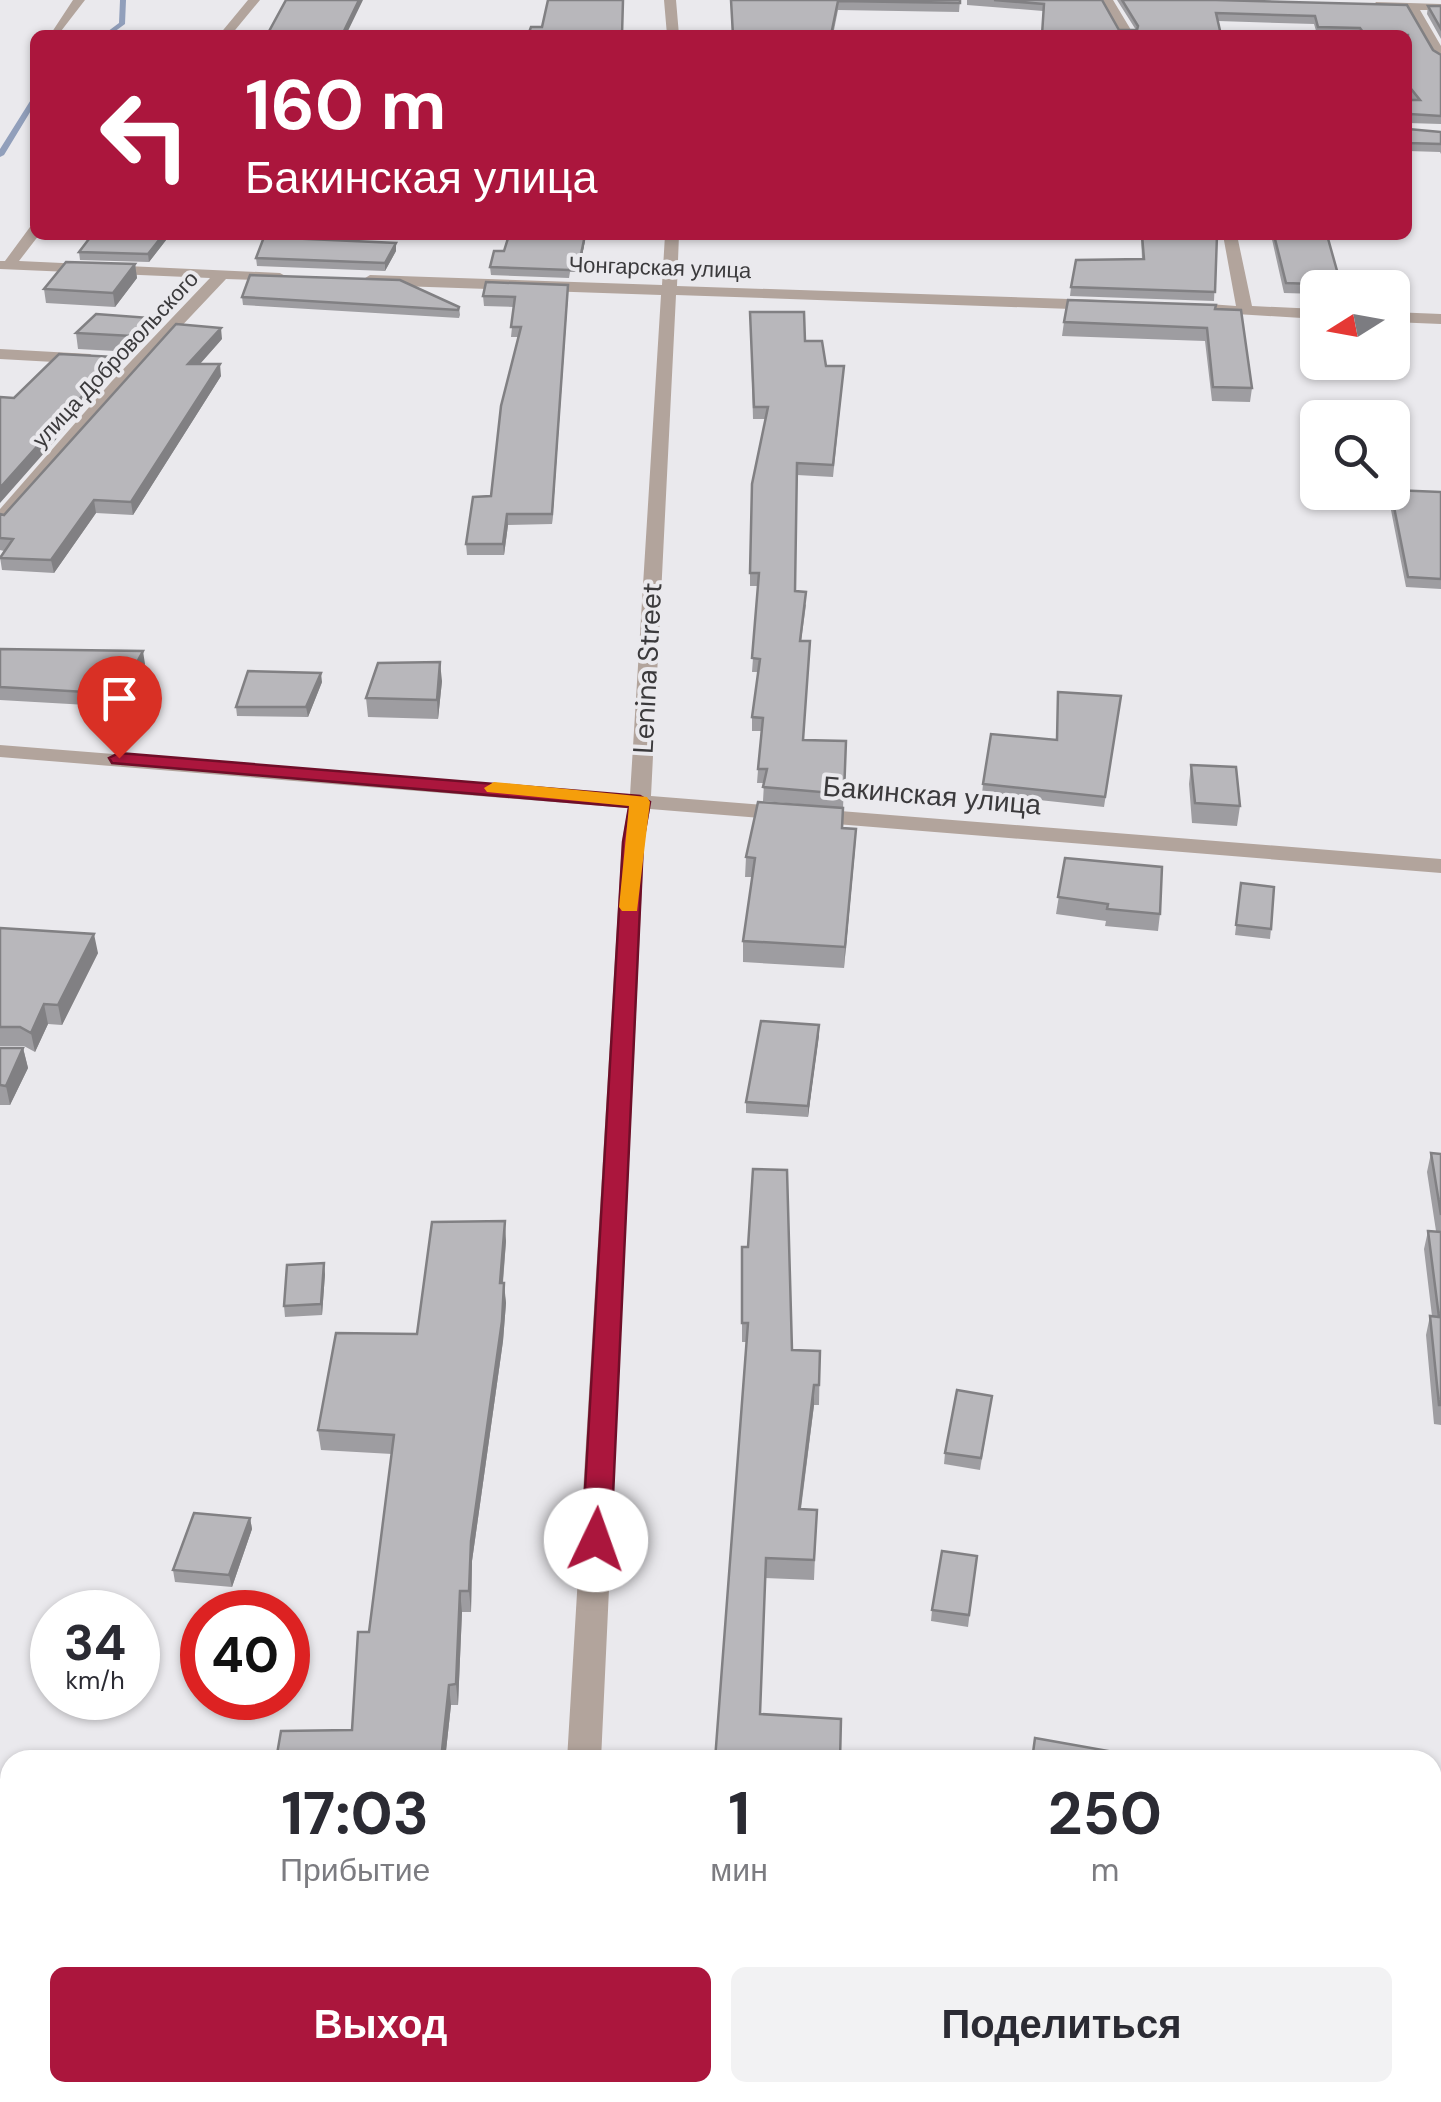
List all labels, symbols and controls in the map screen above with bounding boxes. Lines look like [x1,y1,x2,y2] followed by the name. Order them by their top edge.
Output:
[245,60,446,151] text: 160 m
[80,70,210,200] icon: left
[245,148,597,207] text: Бакинская улица
[568,250,753,285] street label: Чонгарская улица
[26,265,205,454] street label: улица Добровольского
[1300,270,1410,380] north arrow
[1300,270,1410,510] map controls
[1300,400,1410,510] button: search
[625,582,670,754] street label: Lenina Street
[77,656,162,759] pin
[92,671,147,726] icon: arrive
[821,768,1043,824] street label: Бакинская улица
[544,1488,648,1592] position arrow
[180,1590,310,1720] speed limit sign: 40
[64,1610,126,1676] text: 34
[65,1664,125,1697] text: km/h
[281,1774,429,1853] text: 17:03
[728,1774,750,1853] text: 1
[1048,1774,1162,1853] text: 250
[280,1849,430,1891] text: Прибытие
[710,1849,768,1891] text: мин
[1091,1849,1119,1891] text: m
[50,1967,711,2082] button: Выход
[731,1967,1392,2082] button: Поделиться

